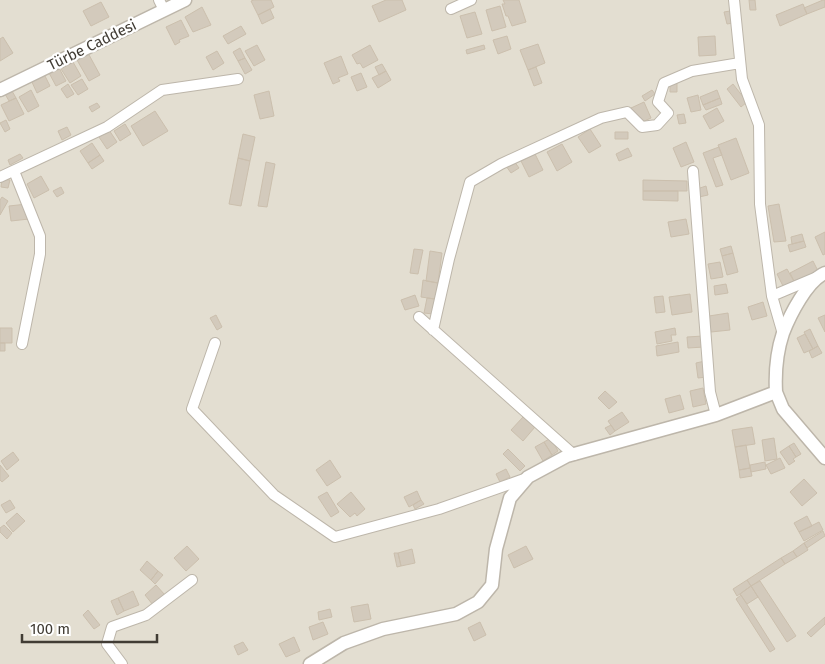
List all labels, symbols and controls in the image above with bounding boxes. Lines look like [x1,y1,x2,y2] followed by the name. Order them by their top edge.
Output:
[45,16,139,74] street label: Türbe Caddesi
[22,612,158,644] scale bar
[30,620,70,638] text: 100 m

